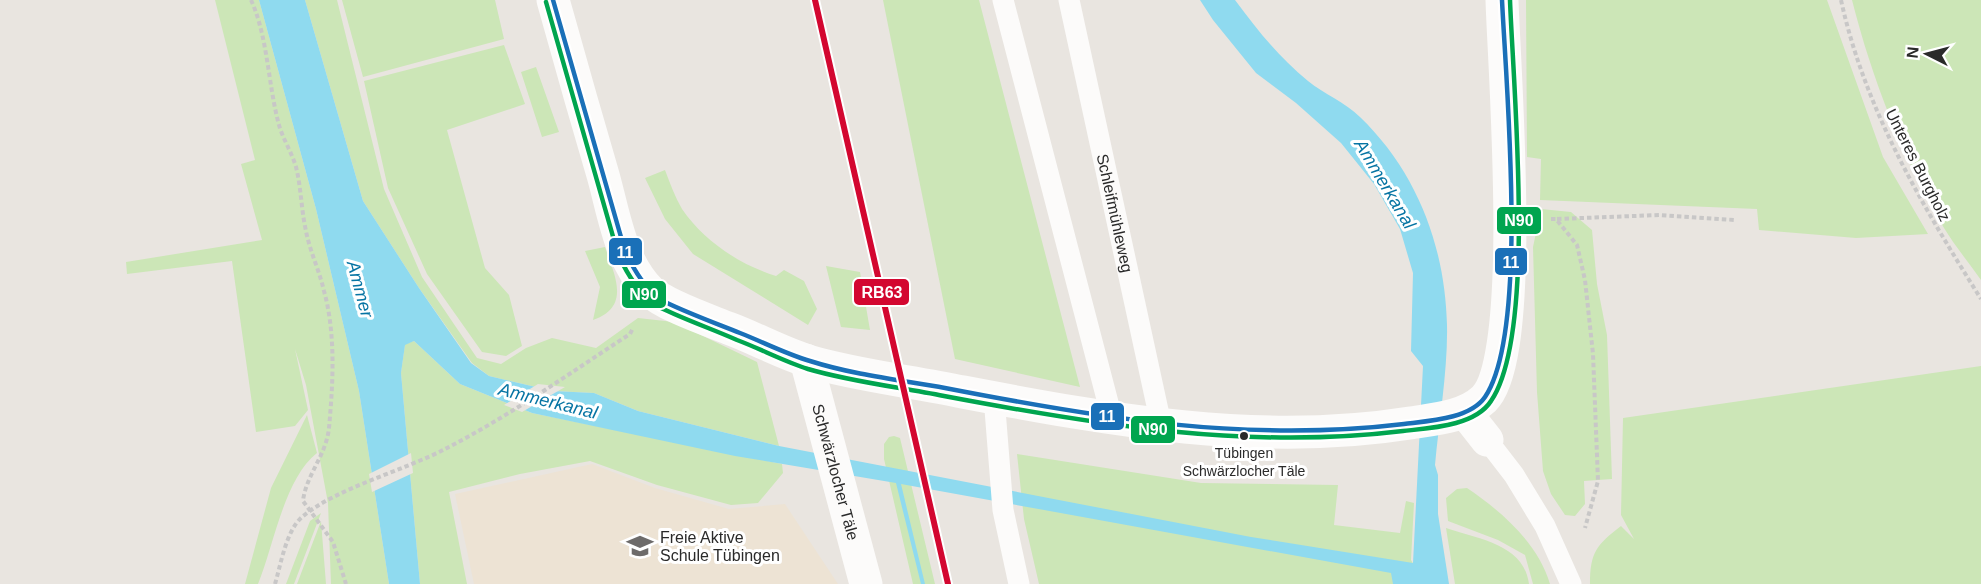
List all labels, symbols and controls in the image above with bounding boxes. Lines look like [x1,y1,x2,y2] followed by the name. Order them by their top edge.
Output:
[1897,24,1957,84] north arrow
[1904,46,1922,59] text: N
[1882,106,1954,224] street label: Unteres Burgholz
[1350,135,1420,233] water label: Ammerkanal
[1094,152,1136,274] street label: Schleifmühleweg
[1496,206,1542,235] line badge: N90
[1504,212,1534,229] text: N90
[608,237,643,266] line badge: 11
[617,244,634,261] text: 11
[1494,247,1528,276] line badge: 11
[1503,254,1520,271] text: 11
[343,257,377,321] water label: Ammer
[853,278,910,306] line badge: RB63
[621,280,667,309] line badge: N90
[862,284,903,301] text: RB63
[629,286,659,303] text: N90
[496,379,600,423] water label: Ammerkanal
[810,402,862,542] street label: Schwärzlocher Täle
[1090,402,1125,431] line badge: 11
[1099,408,1116,425] text: 11
[1130,415,1176,444] line badge: N90
[1138,421,1168,438] text: N90
[1238,430,1250,442] marker: Tübingen Schwärzlocher Täle
[1183,445,1306,479] place label: Tübingen Schwärzlocher Täle
[660,529,780,564] place label: Freie Aktive Schule Tübingen
[625,531,655,561] school or university icon: Freie Aktive Schule Tübingen

